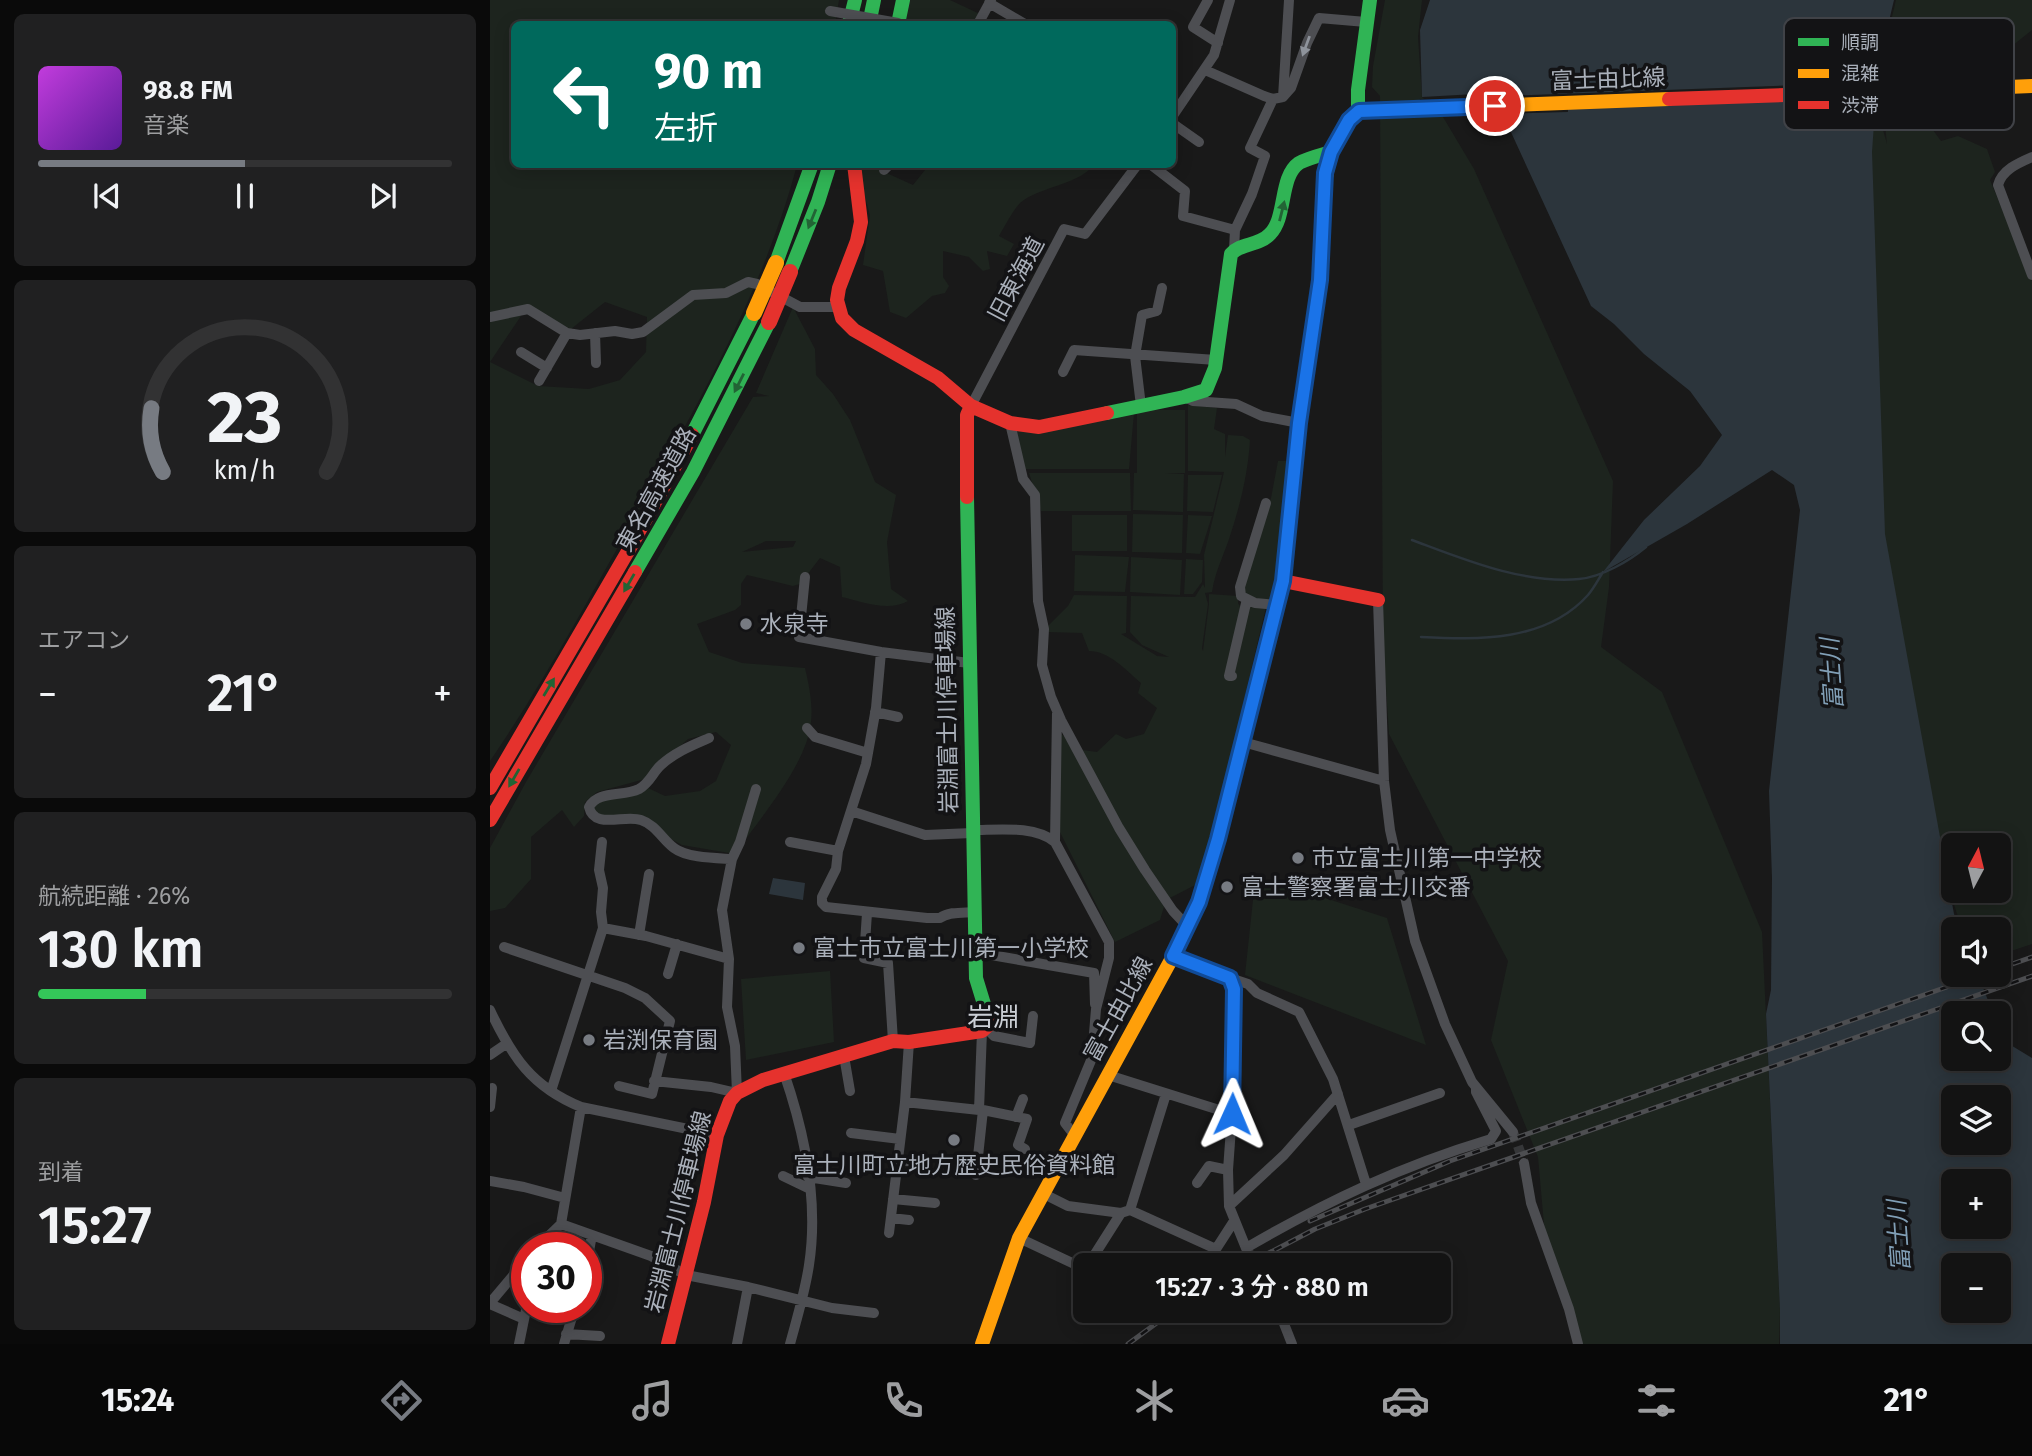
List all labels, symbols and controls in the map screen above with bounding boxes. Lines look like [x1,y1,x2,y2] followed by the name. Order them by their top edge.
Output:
[1784,18,2014,130] legend
[1841,31,1879,54] text: 順調
[1300,36,1311,57] one-way arrow
[654,42,763,101] text: 90 m
[539,49,630,140] icon: left
[1841,62,1879,85] text: 混雑
[1550,63,1666,95] street label: 富士由比線
[143,75,233,106] text: 98.8 FM
[1465,76,1525,136] pin
[1476,87,1514,125] icon: arrive
[1841,94,1879,117] text: 渋滞
[654,109,718,147] text: 左折
[143,111,189,139] text: 音楽
[88,177,126,215] icon: previous
[226,177,264,215] icon: pause
[364,177,402,215] icon: next
[1277,200,1288,222] one-way arrow
[806,209,817,230] one-way arrow
[982,232,1050,326] street label: 旧東海道
[207,374,283,461] text: 23
[734,374,746,394] one-way arrow
[610,422,702,556] street label: 東名高速道路
[214,456,276,486] text: km/h
[623,573,636,592] one-way arrow
[931,606,963,814] street label: 岩淵富士川停車場線
[760,610,829,638] place label: 水泉寺
[738,616,754,632] marker: 水泉寺
[38,626,130,654] text: エアコン
[1815,634,1848,711] water label: 富士川
[207,662,283,725] text: 21°
[38,671,57,717] text: −
[433,671,452,717] text: +
[543,677,555,697] one-way arrow
[508,769,520,788] one-way arrow
[1941,833,2011,903] north arrow
[1941,833,2011,1323] map controls
[1312,844,1542,872] place label: 市立富士川第一中学校
[1290,850,1306,866] marker: 市立富士川第一中学校
[1241,873,1471,901] place label: 富士警察署富士川交番
[1219,879,1235,895] marker: 富士警察署富士川交番
[38,882,190,910] text: 航続距離 · 26%
[1941,917,2011,987] button: sound
[38,918,204,981] text: 130 km
[813,934,1089,962] place label: 富士市立富士川第一小学校
[791,940,807,956] marker: 富士市立富士川第一小学校
[1078,952,1158,1066] street label: 富士由比線
[1941,1001,2011,1071] button: search
[967,1002,1019,1033] district label: 岩淵
[603,1026,718,1054] place label: 岩渕保育園
[581,1032,597,1048] marker: 岩渕保育園
[1195,1077,1269,1151] position arrow
[1941,1085,2011,1155] button: layers
[639,1108,717,1316] street label: 岩淵富士川停車場線
[946,1132,962,1148] marker: 富士川町立地方歴史民俗資料館
[793,1151,1115,1179] place label: 富士川町立地方歴史民俗資料館
[38,1158,84,1186] text: 到着
[1941,1169,2011,1239] button: +
[38,1194,152,1257] text: 15:27
[1882,1196,1915,1273] water label: 富士川
[511,1232,602,1323] speed limit sign: 30
[1941,1253,2011,1323] button: −
[1155,1272,1369,1303] text: 15:27 · 3 分 · 880 m
[377,1376,426,1425] icon: directions
[628,1376,677,1425] icon: music
[879,1376,928,1425] icon: phone
[1130,1376,1179,1425] icon: climate
[1381,1376,1430,1425] icon: car
[1632,1376,1681,1425] icon: filters
[101,1381,174,1419] text: 15:24
[1883,1381,1931,1419] text: 21°

